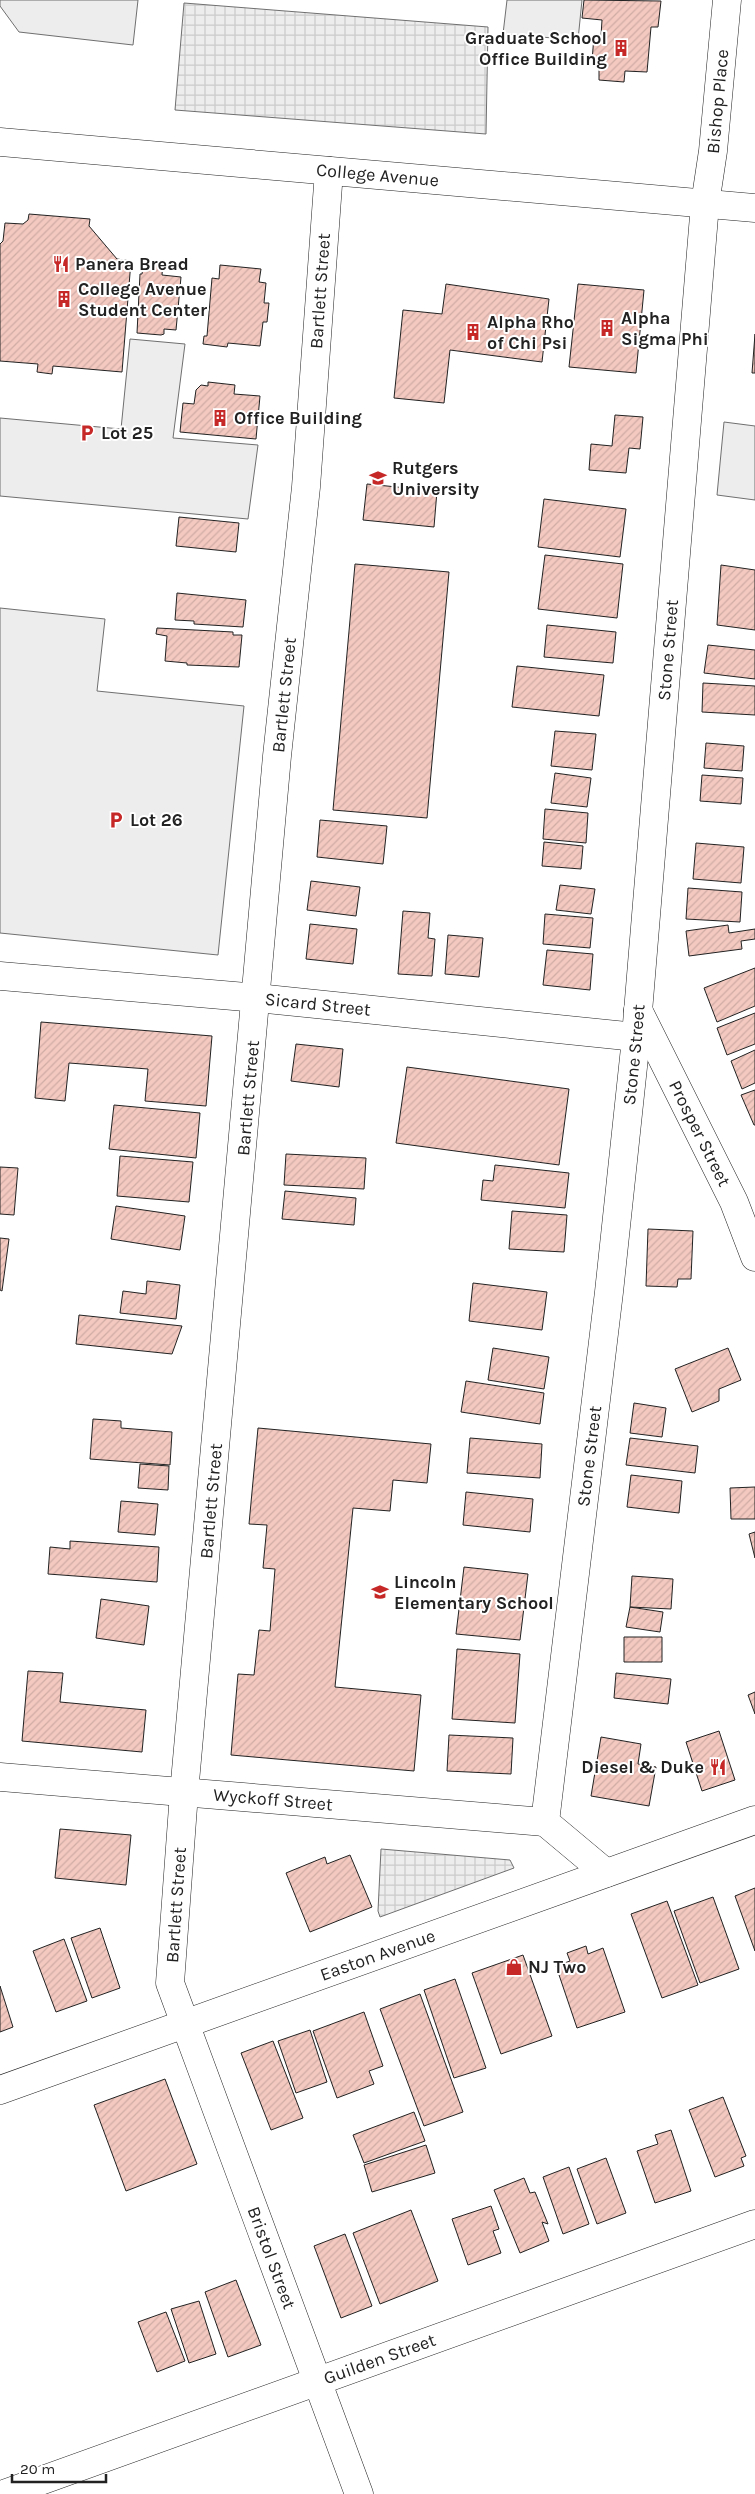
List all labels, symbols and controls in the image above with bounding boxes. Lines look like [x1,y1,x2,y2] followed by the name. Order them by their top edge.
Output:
[465,27,608,70] place label: Graduate School Office Building
[611,38,631,58] building icon: Graduate School Office Building
[702,48,733,155] street label: Bishop Place
[315,159,440,191] street label: College Avenue
[305,232,335,350] street label: Bartlett Street
[75,253,189,275] place label: Panera Bread
[51,254,71,274] restaurant icon: Panera Bread
[78,278,207,321] place label: College Avenue Student Center
[54,289,74,309] building icon: College Avenue Student Center
[621,307,709,350] place label: Alpha Sigma Phi
[487,311,574,354] place label: Alpha Rho of Chi Psi
[597,318,617,338] building icon: Alpha Sigma Phi
[463,322,483,342] building icon: Alpha Rho of Chi Psi
[234,407,363,429] place label: Office Building
[210,408,230,428] building icon: Office Building
[101,422,153,444] place label: Lot 25
[77,423,97,443] parking icon: Lot 25
[392,457,479,500] place label: Rutgers University
[368,468,388,488] school or university icon: Rutgers University
[653,598,683,702] street label: Stone Street
[267,636,301,754] street label: Bartlett Street
[130,809,183,831] place label: Lot 26
[106,810,126,830] parking icon: Lot 26
[264,988,372,1021] street label: Sicard Street
[618,1003,650,1106] street label: Stone Street
[232,1039,264,1157] street label: Bartlett Street
[664,1077,736,1190] street label: Prosper Street
[572,1404,606,1508] street label: Stone Street
[195,1442,227,1560] street label: Bartlett Street
[394,1571,554,1614] place label: Lincoln Elementary School
[370,1582,390,1602] school or university icon: Lincoln Elementary School
[581,1756,704,1778] place label: Diesel & Duke
[708,1757,728,1777] restaurant icon: Diesel & Duke
[212,1784,334,1815] street label: Wyckoff Street
[161,1846,191,1964] street label: Bartlett Street
[317,1924,438,1986] street label: Easton Avenue
[528,1956,586,1978] place label: NJ Two
[504,1957,524,1977] shop icon: NJ Two
[243,2203,301,2312] street label: Bristol Street
[320,2329,439,2389] street label: Guilden Street
[12,2452,106,2484] scale bar
[20,2460,55,2478] text: 20 m

